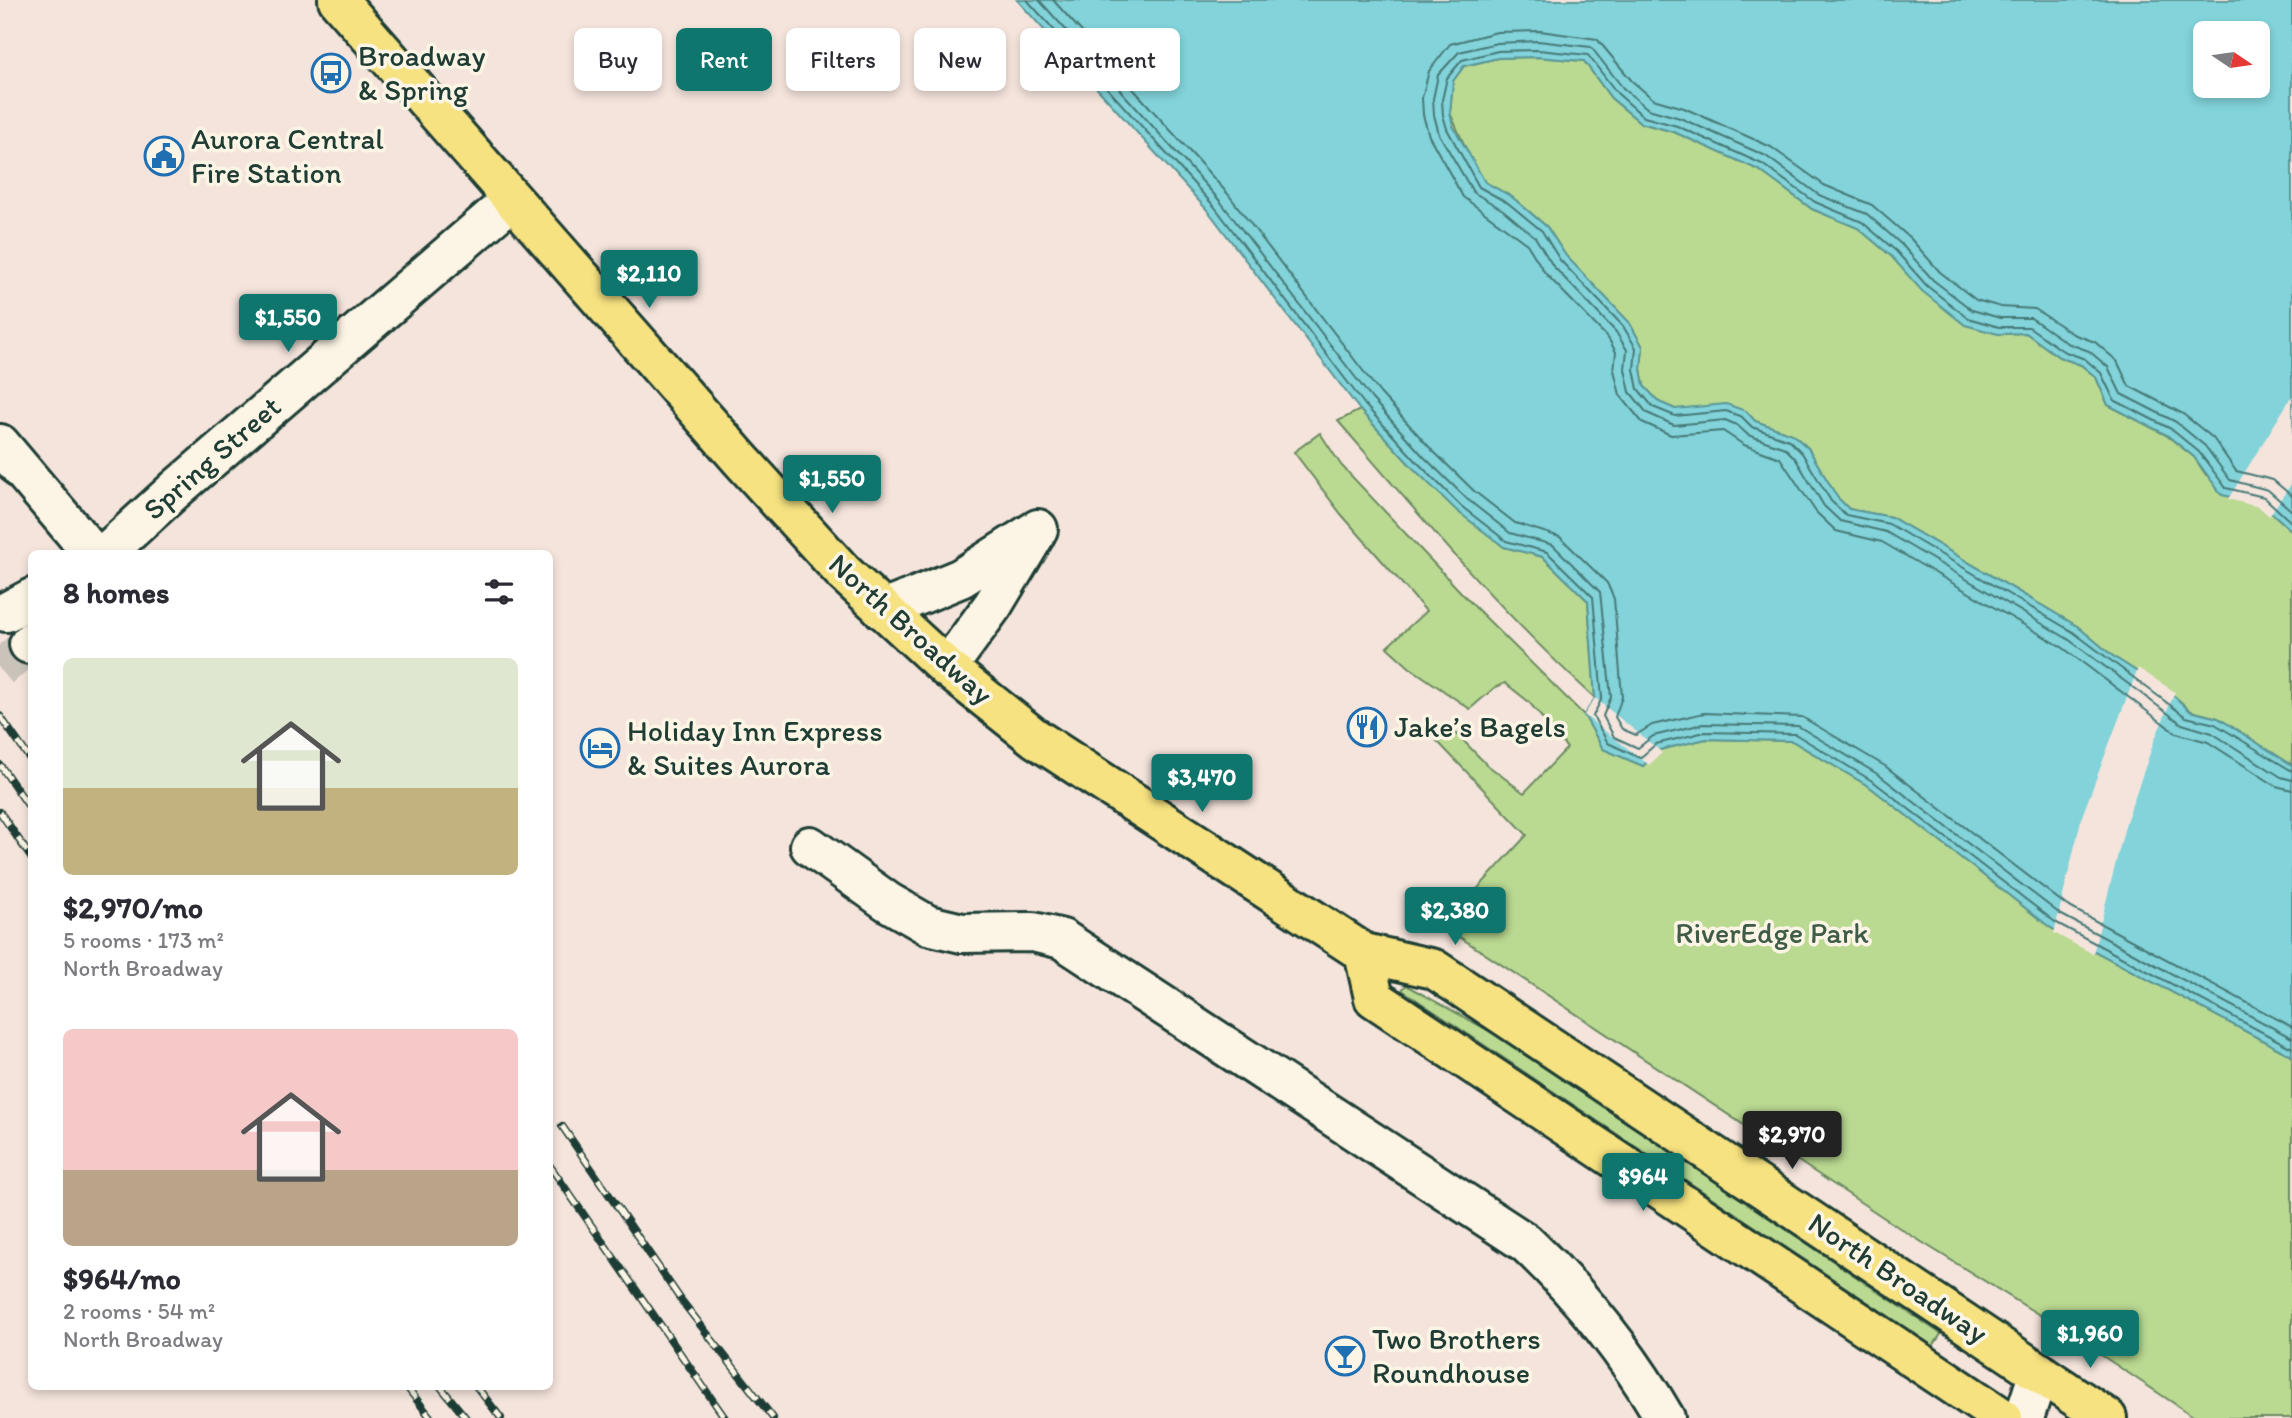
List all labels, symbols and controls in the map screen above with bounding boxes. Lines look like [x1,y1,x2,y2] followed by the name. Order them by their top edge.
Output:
[2193,21,2270,98] north arrow
[2193,21,2270,98] map controls
[574,28,662,91] chip: Buy
[676,28,772,91] chip: Rent
[786,28,900,91] chip: Filters
[914,28,1006,91] chip: New
[1020,28,1180,91] chip: Apartment
[358,37,486,108] place label: Broadway & Spring
[310,52,352,94] bus stop icon: Broadway & Spring
[191,120,384,191] place label: Aurora Central Fire Station
[143,135,185,177] public building icon: Aurora Central Fire Station
[592,250,706,310] pin: $2,110
[617,259,681,287] text: $2,110
[231,294,345,354] pin: $1,550
[255,303,321,331] text: $1,550
[135,388,288,528] street label: Spring Street
[775,456,889,515] pin: $1,550
[799,464,865,492] text: $1,550
[821,545,1001,712] street label: North Broadway
[480,573,518,611] icon: filters
[63,574,170,611] text: 8 homes
[228,703,354,829] icon: home
[1346,706,1388,748] restaurant icon: Jake’s Bagels
[1394,708,1566,745] place label: Jake’s Bagels
[627,712,883,783] place label: Holiday Inn Express & Suites Aurora
[579,727,621,769] hotel icon: Holiday Inn Express & Suites Aurora
[1145,754,1259,814] pin: $3,470
[1167,763,1237,791] text: $3,470
[1398,888,1512,947] pin: $2,380
[63,889,203,926] text: $2,970/mo
[1421,896,1489,924] text: $2,380
[1675,914,1869,951] park label: RiverEdge Park
[63,926,224,954] text: 5 rooms · 173 m²
[63,954,223,982] text: North Broadway
[228,1074,354,1200] icon: home
[1735,1112,1849,1171] pin: $2,970
[1759,1120,1825,1148] text: $2,970
[1602,1154,1684,1213] pin: $964
[1618,1162,1668,1190] text: $964
[1801,1204,1995,1351] street label: North Broadway
[63,1260,181,1297] text: $964/mo
[63,1297,215,1325] text: 2 rooms · 54 m²
[2033,1310,2147,1370] pin: $1,960
[2057,1319,2123,1347] text: $1,960
[1372,1320,1541,1391] place label: Two Brothers Roundhouse
[63,1325,223,1353] text: North Broadway
[1324,1335,1366,1377] bar icon: Two Brothers Roundhouse

